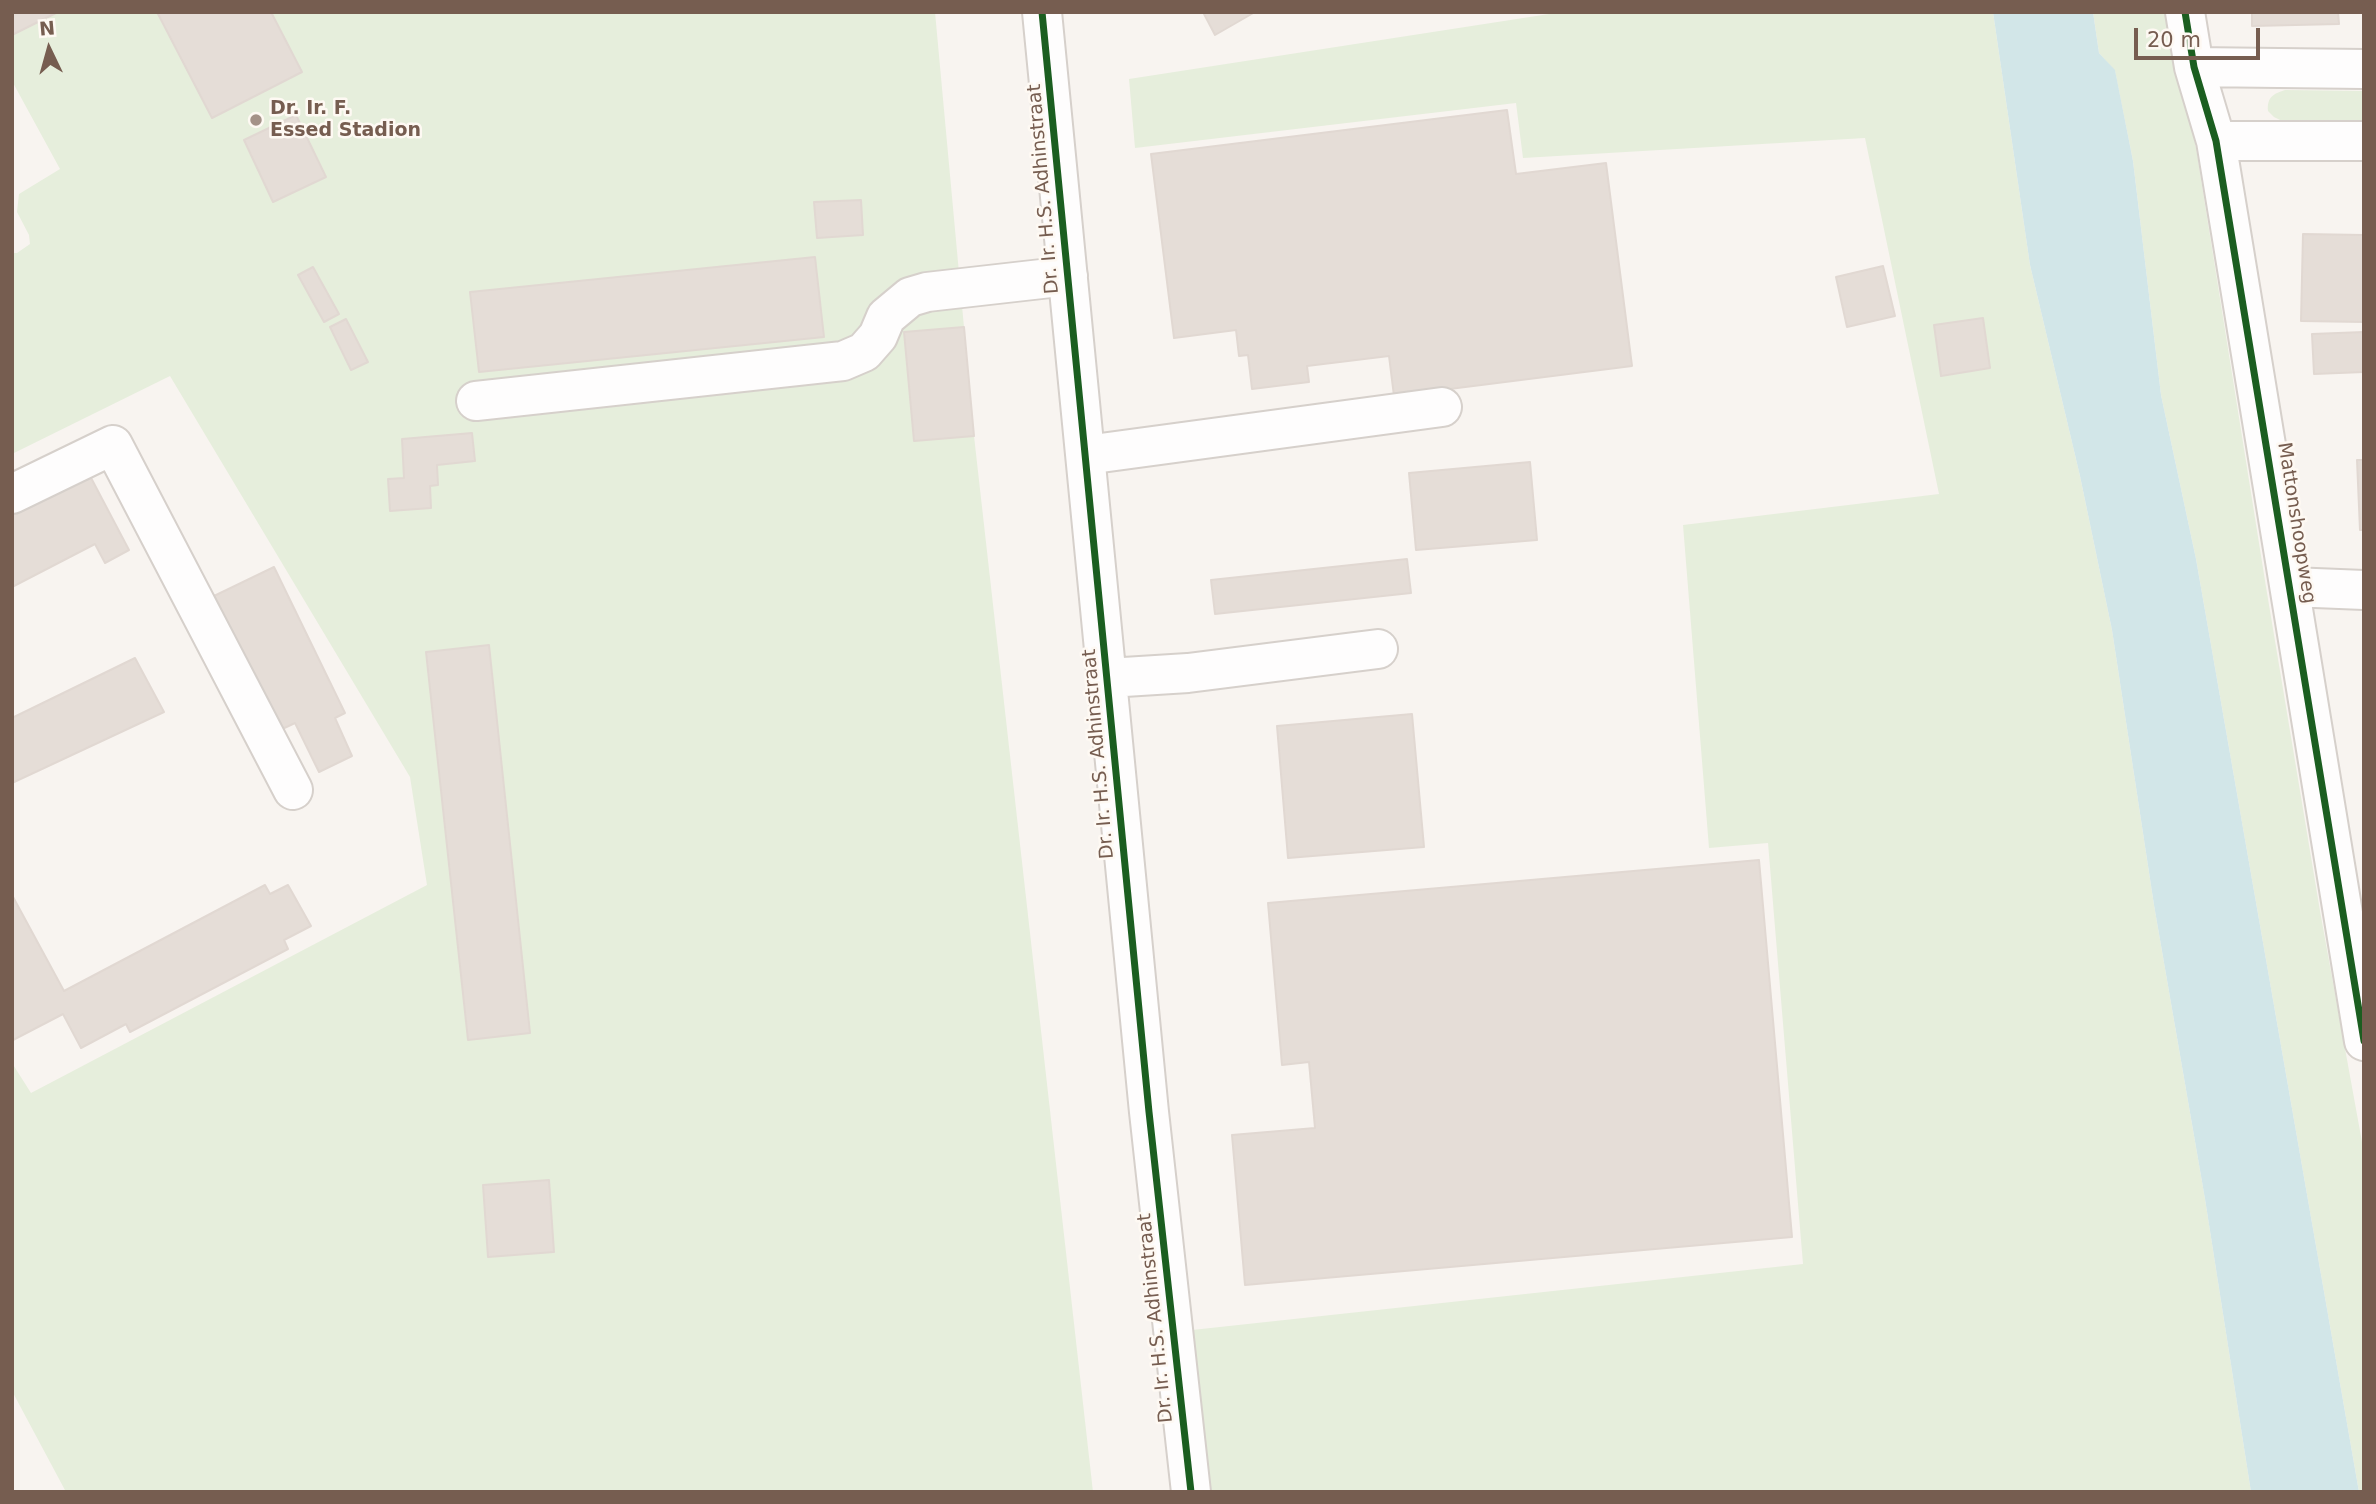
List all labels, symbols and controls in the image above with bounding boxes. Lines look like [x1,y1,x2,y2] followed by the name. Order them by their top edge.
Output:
[14,14,84,84] north arrow
[2138,14,2264,58] scale bar
[38,16,56,40] text: N
[2147,28,2201,52] text: 20 m
[1023,83,1065,295] street label: Dr. Ir. H.S. Adhinstraat
[270,98,421,142] place label: Dr. Ir. F. Essed Stadion
[248,112,264,128] marker: Dr. Ir. F. Essed Stadion
[2272,441,2320,605] street label: Mattonshoopweg
[1078,648,1120,860] street label: Dr. Ir. H.S. Adhinstraat
[1134,1212,1178,1424] street label: Dr. Ir. H.S. Adhinstraat

